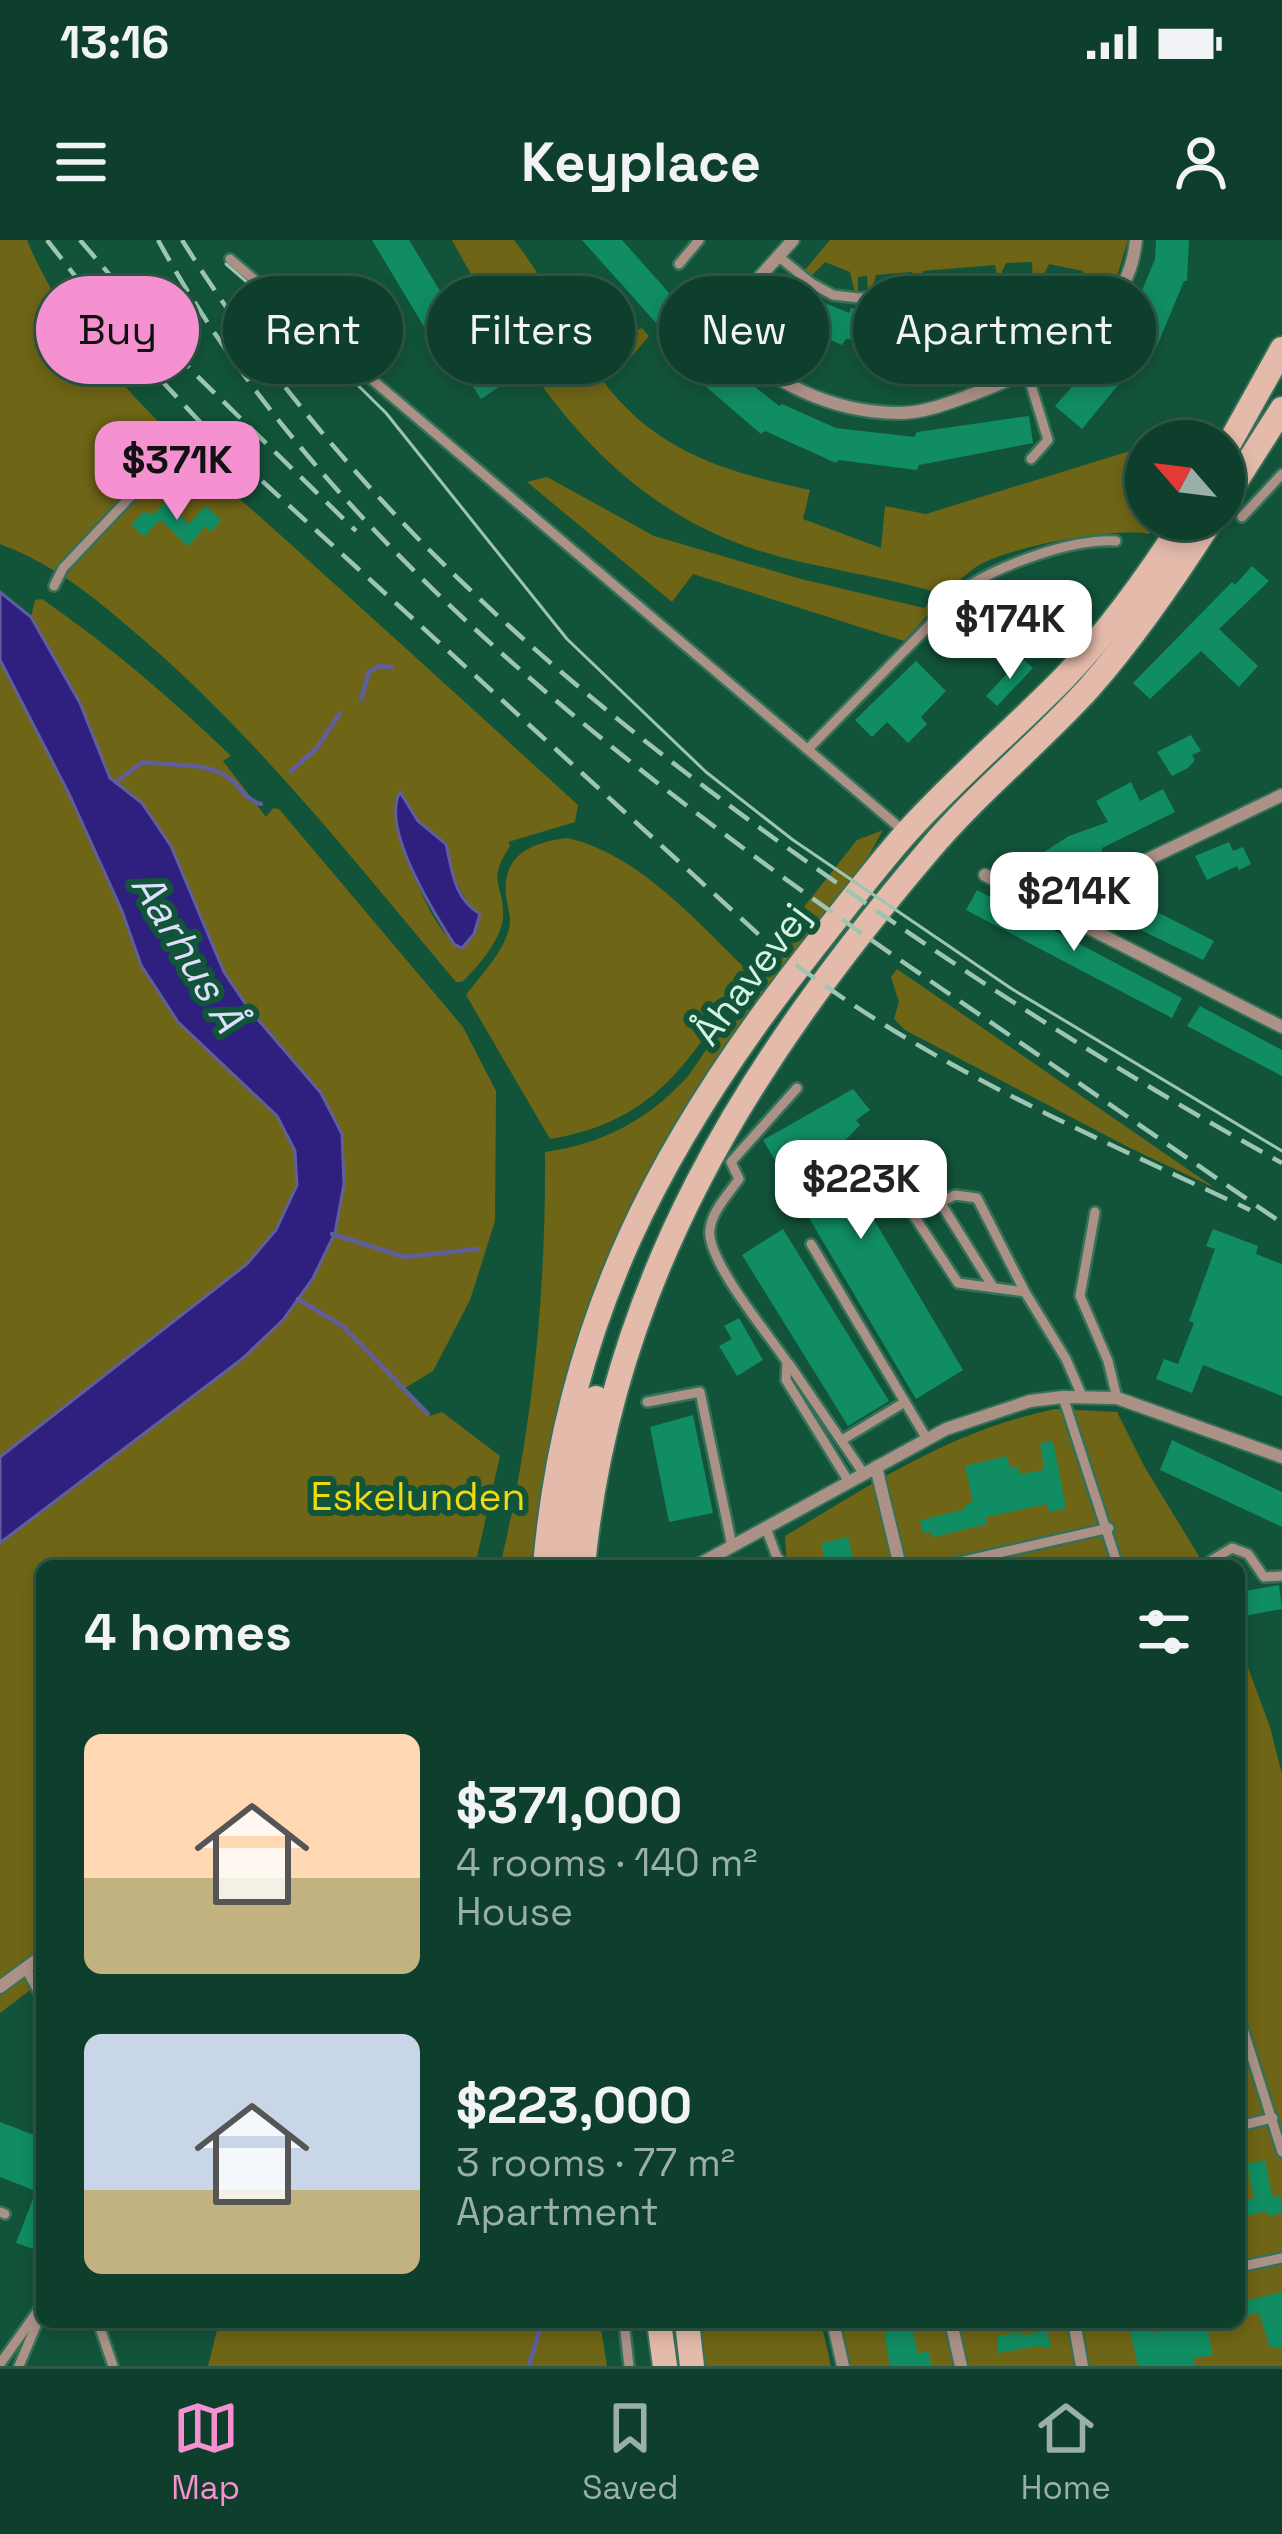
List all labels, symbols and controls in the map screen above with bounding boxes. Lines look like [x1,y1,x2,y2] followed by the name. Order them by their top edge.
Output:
[60,14,169,71] text: 13:16
[521,128,761,197] text: Keyplace
[48,129,114,195] icon: menu
[1168,129,1234,195] icon: person
[36,276,199,384] chip: Buy
[223,276,403,384] chip: Rent
[427,276,635,384] chip: Filters
[659,276,829,384] chip: New
[853,276,1156,384] chip: Apartment
[1125,420,1245,540] north arrow
[1125,420,1245,540] map controls
[93,421,261,523] pin: $371K
[122,435,232,484] text: $371K
[926,580,1094,682] pin: $174K
[955,594,1065,643] text: $174K
[990,852,1158,954] pin: $214K
[120,863,256,1042] water label: Aarhus Å
[1017,866,1131,915] text: $214K
[682,893,820,1055] street label: Åhavevej
[777,1140,945,1242] pin: $223K
[802,1154,920,1203] text: $223K
[311,1472,526,1521] park label: Eskelunden
[1131,1599,1197,1665] icon: filters
[84,1600,292,1665] text: 4 homes
[456,1773,682,1838] text: $371,000
[180,1782,324,1926] icon: home
[456,1838,758,1887] text: 4 rooms · 140 m²
[456,1887,573,1936] text: House
[456,2073,692,2138] text: $223,000
[180,2082,324,2226] icon: home
[456,2138,735,2187] text: 3 rooms · 77 m²
[456,2187,659,2236] text: Apartment
[171,2395,240,2509] tab: Map
[582,2395,679,2509] tab: Saved
[1021,2395,1111,2509] tab: Home

